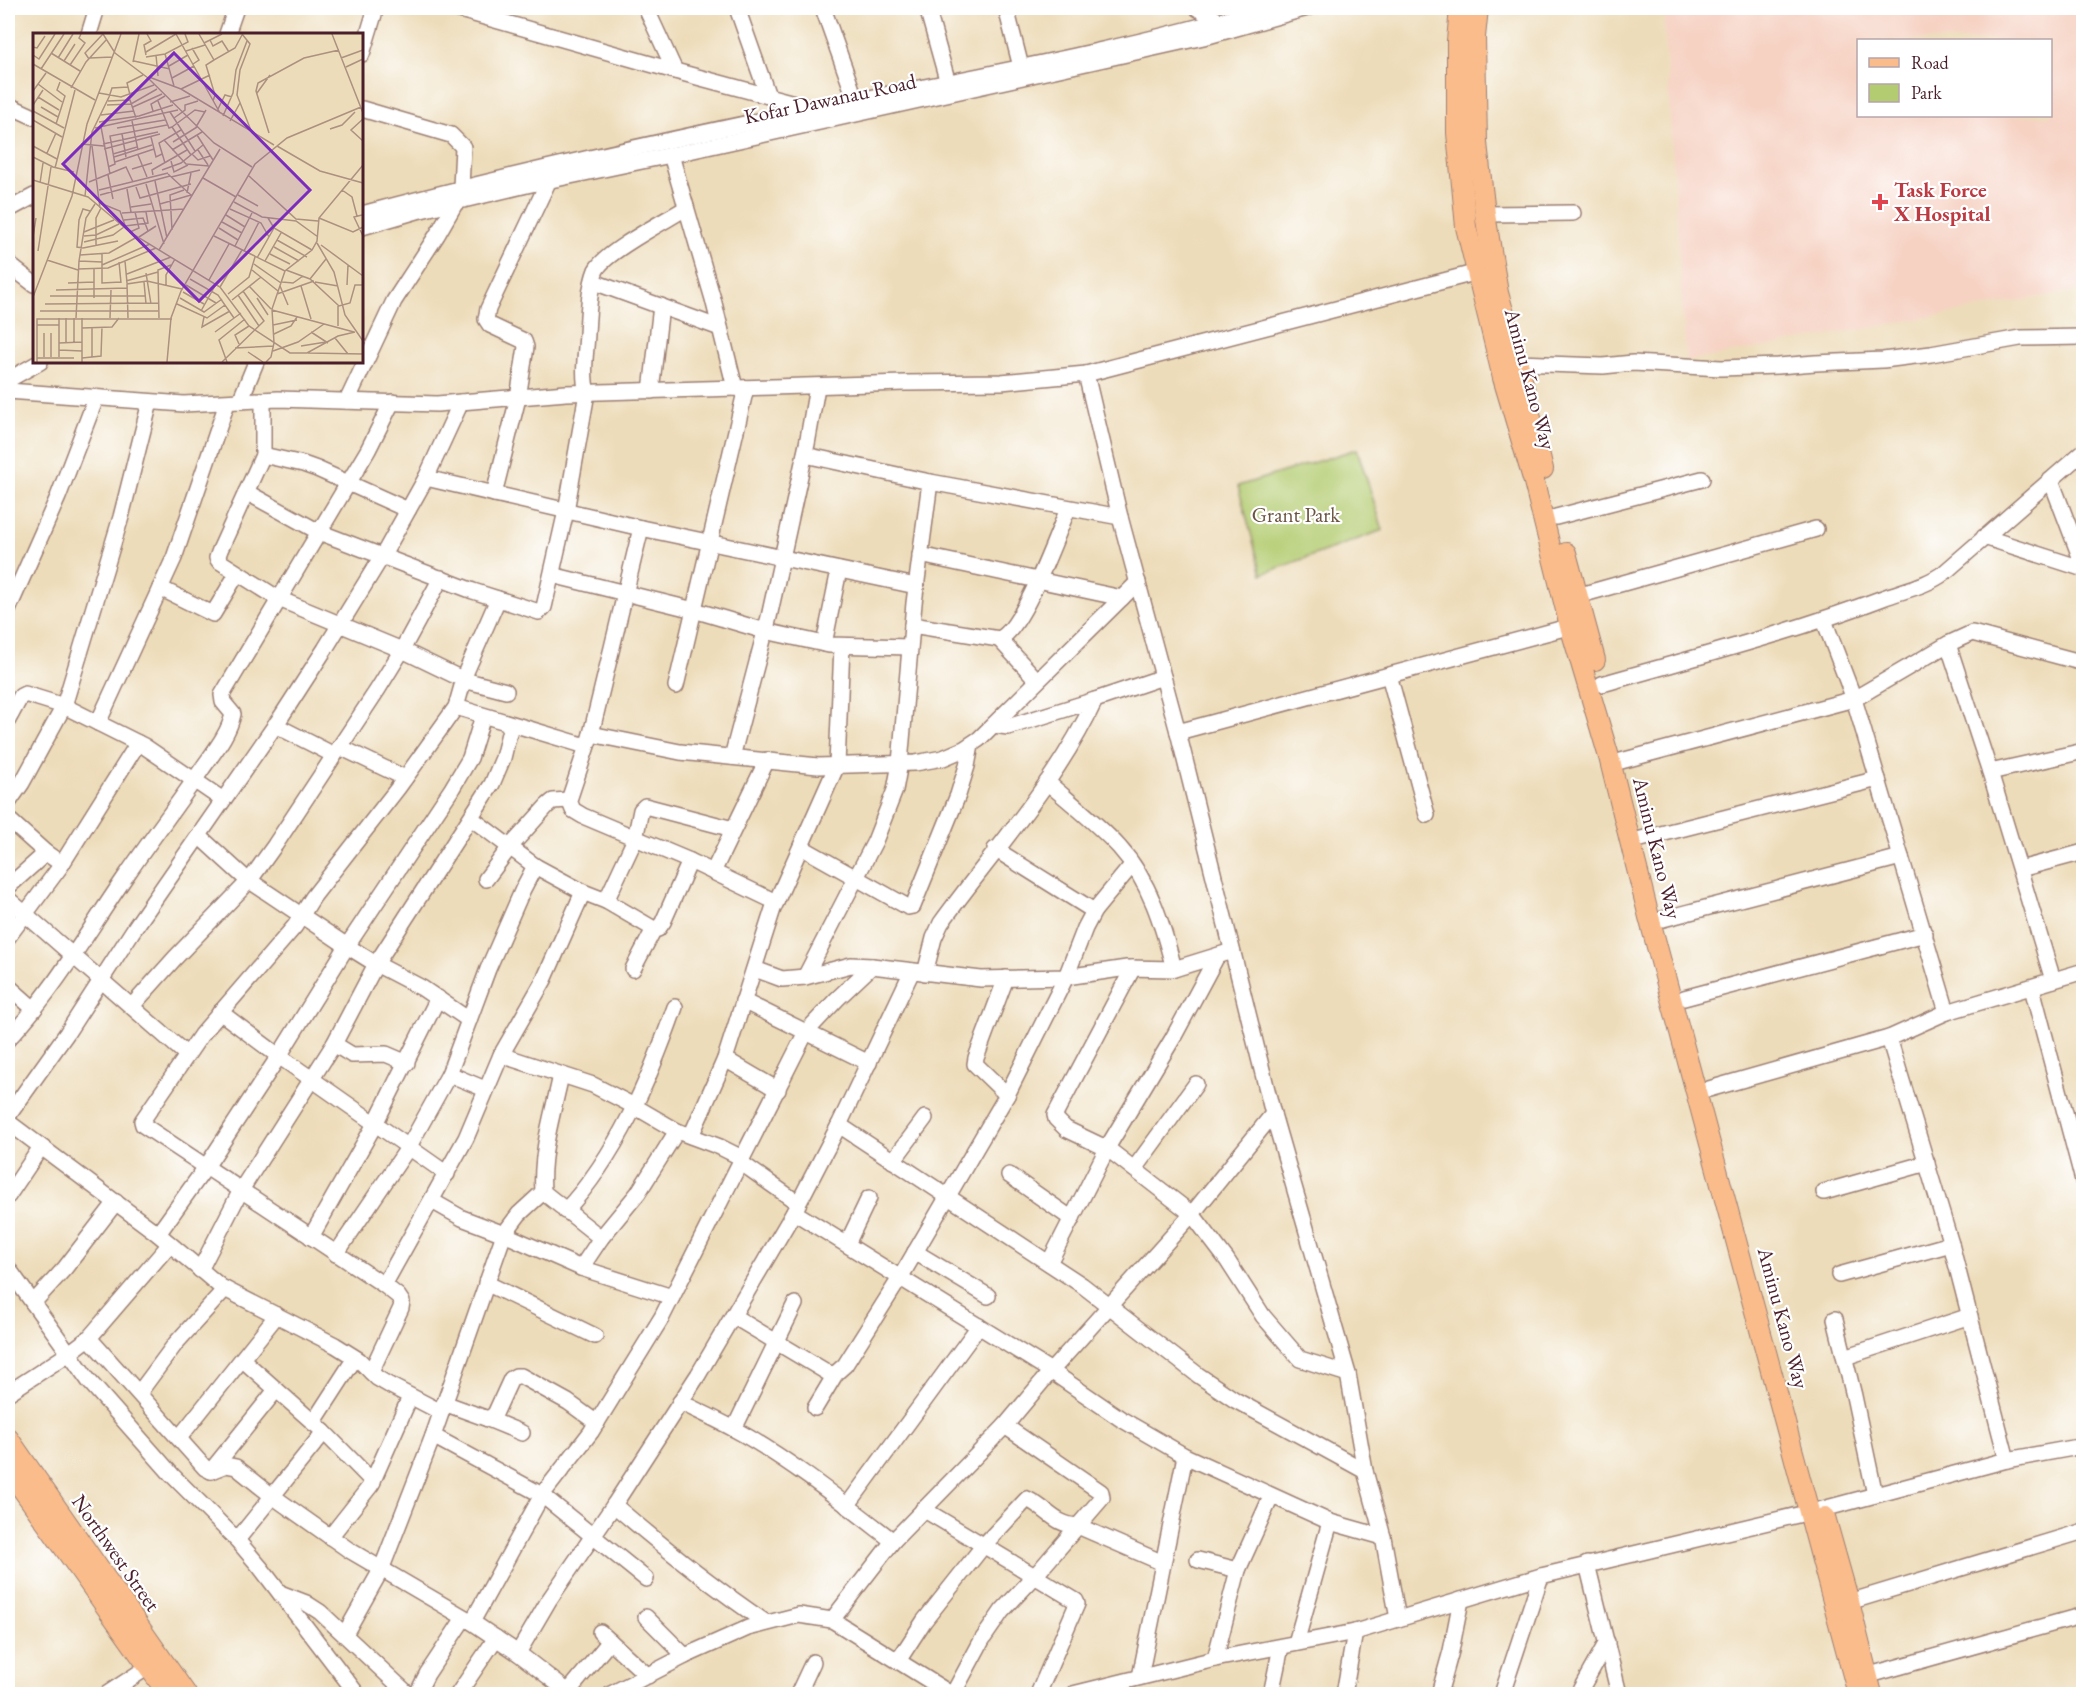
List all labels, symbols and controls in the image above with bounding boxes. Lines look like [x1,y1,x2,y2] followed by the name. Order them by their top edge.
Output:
[33,33,363,363] inset map
[1857,39,2052,117] legend
[1911,51,1950,74] text: Road
[741,67,919,130] street label: Kofar Dawanau Road
[1911,81,1942,104] text: Park
[1893,176,1991,227] place label: Task Force X Hospital
[1871,193,1889,211] marker: Task Force X Hospital
[1498,304,1563,453] street label: Aminu Kano Way
[1252,501,1341,528] park label: Grant Park
[1627,773,1688,922] street label: Aminu Kano Way
[1751,1243,1816,1392] street label: Aminu Kano Way
[66,1489,167,1617] street label: Northwest Street

